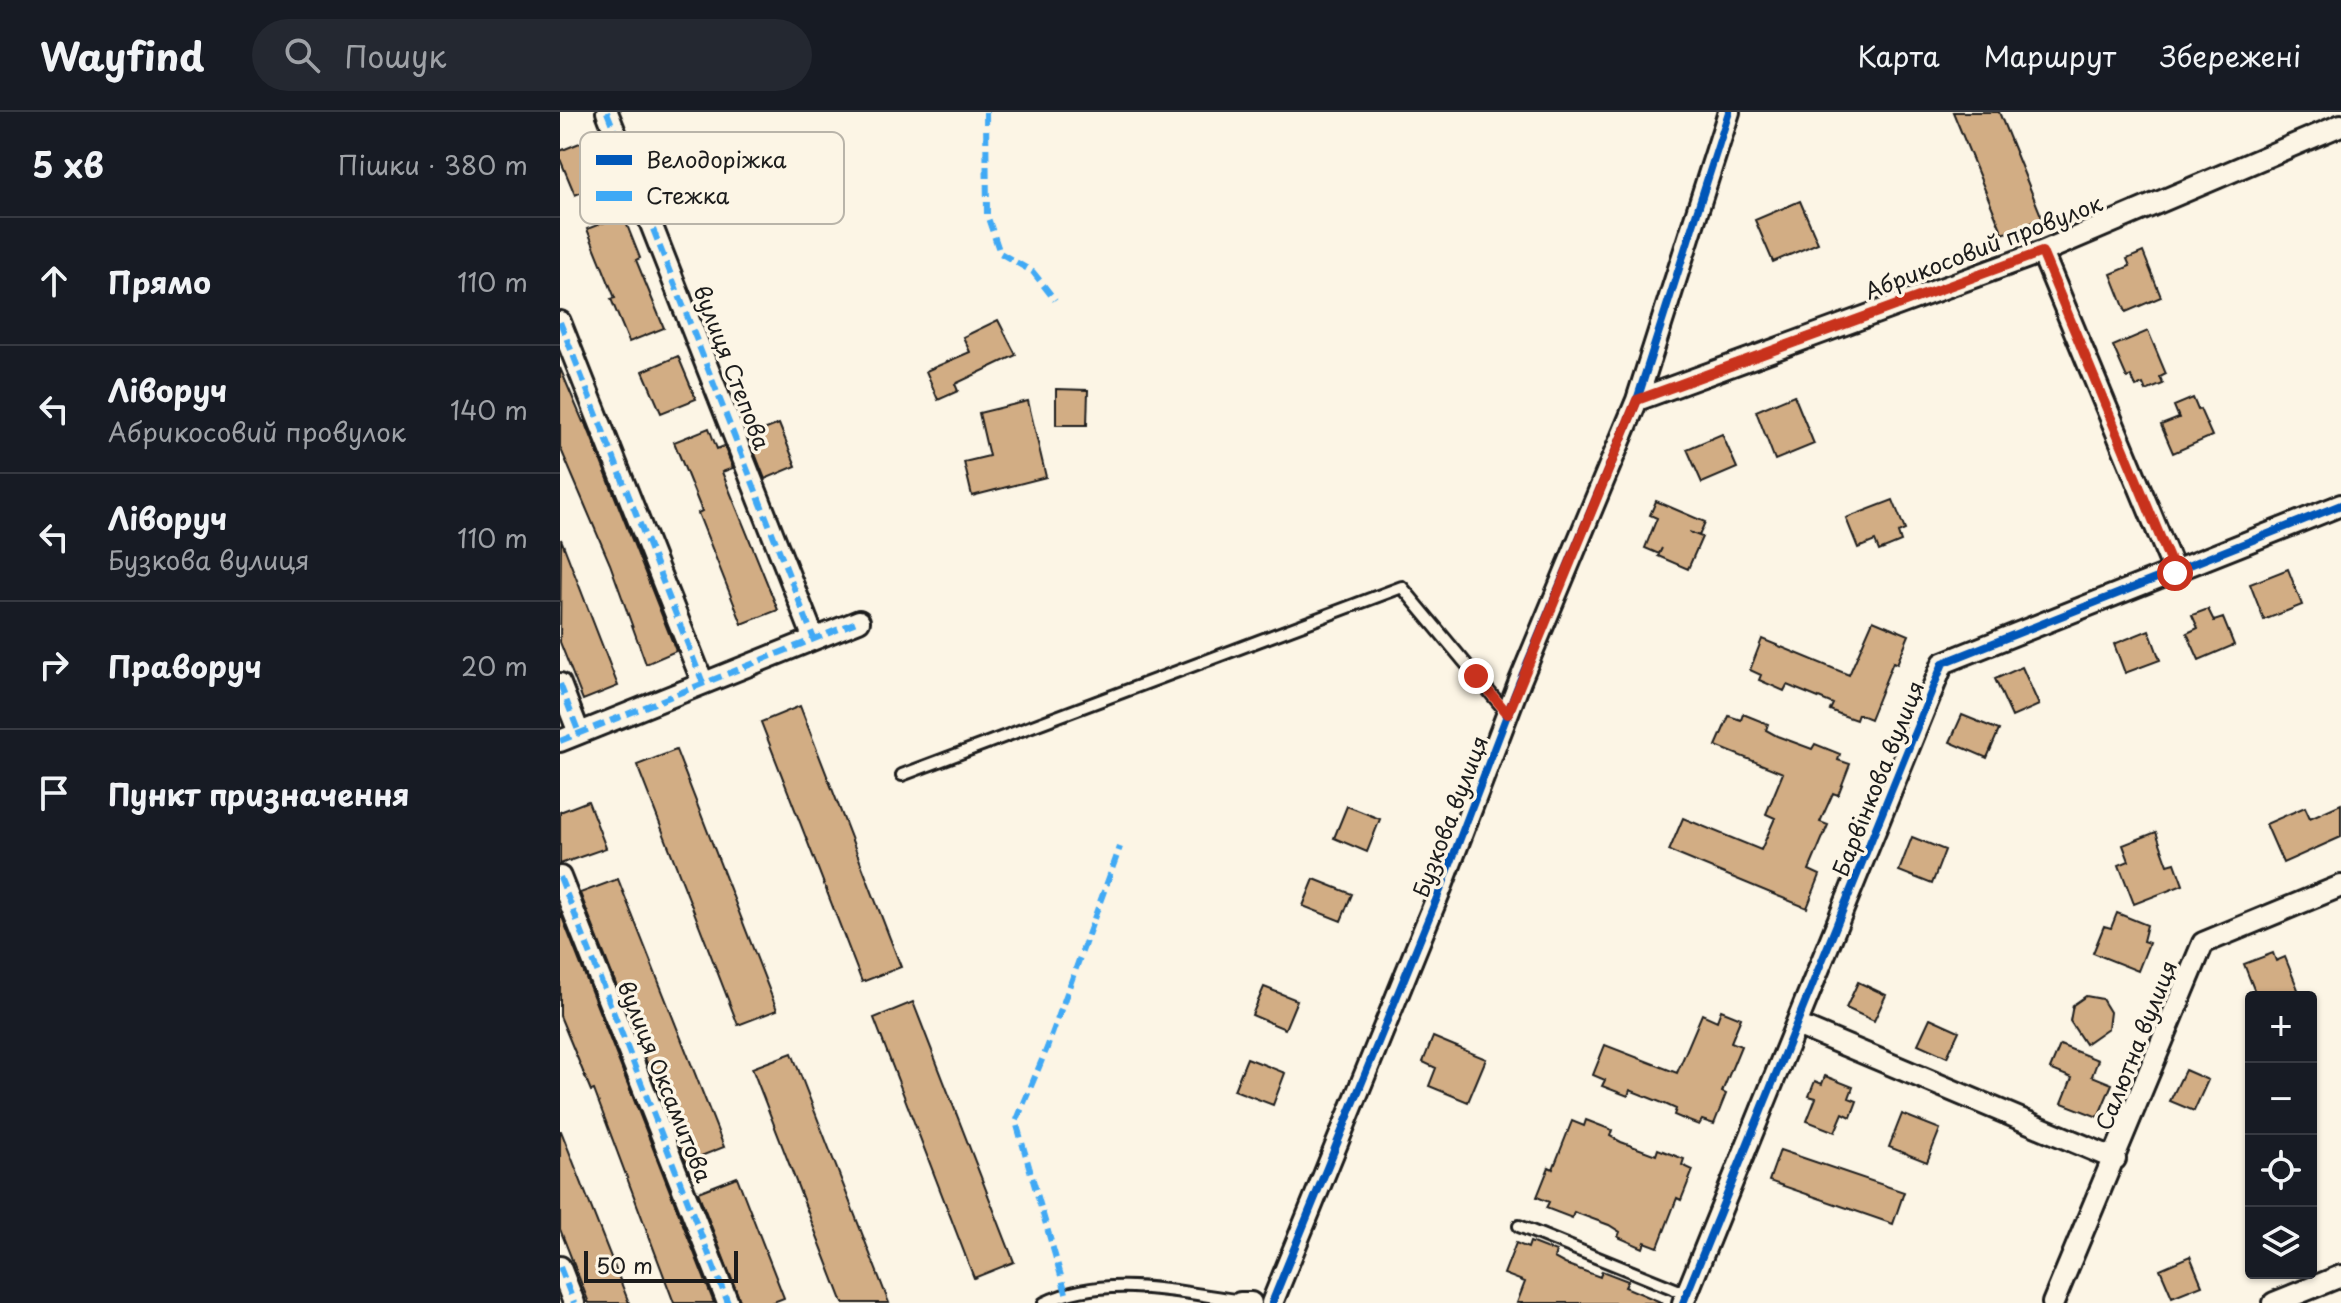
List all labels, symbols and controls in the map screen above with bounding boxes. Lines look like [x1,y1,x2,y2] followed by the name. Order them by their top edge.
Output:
[252,19,812,91] search box
[40,27,204,84] text: Wayfind
[280,33,324,77] icon: search
[344,33,446,78] text: Пошук
[1857,34,1940,77] text: Карта
[1984,34,2116,77] text: Маршрут
[2160,34,2301,77] text: Збережені
[580,132,844,224] legend
[32,138,104,190] text: 5 хв
[646,142,787,175] text: Велодоріжка
[338,145,528,184] text: Пішки · 380 m
[646,178,729,211] text: Стежка
[1859,185,2108,307] street label: Абрикосовий провулок
[32,259,76,303] icon: ahead
[108,259,211,304] text: Прямо
[457,262,528,301] text: 110 m
[686,280,780,454] street label: вулиця Степова
[108,367,227,412] text: Ліворуч
[32,387,76,431] icon: left
[450,390,528,429] text: 140 m
[108,412,406,451] text: Абрикосовий провулок
[108,495,227,540] text: Ліворуч
[32,515,76,559] icon: left
[457,518,528,557] text: 110 m
[108,540,310,579] text: Бузкова вулиця
[2157,555,2193,591] route start
[32,643,76,687] icon: right
[108,643,262,688] text: Праворуч
[461,646,528,685] text: 20 m
[1458,658,1494,694] route end
[1823,675,1931,881] street label: Барвінкова вулиця
[1403,730,1495,902] street label: Бузкова вулиця
[32,771,76,815] icon: arrive
[108,771,409,816] text: Пункт призначення
[2086,955,2184,1135] street label: Салютна вулиця
[610,975,722,1187] street label: вулиця Оксамитова
[2245,991,2317,1279] map controls
[2245,991,2317,1063] button: +
[2245,1063,2317,1135] button: −
[2245,1135,2317,1207] button: locate
[2245,1207,2317,1279] button: layers
[584,1247,738,1283] scale bar
[596,1248,653,1281] text: 50 m

